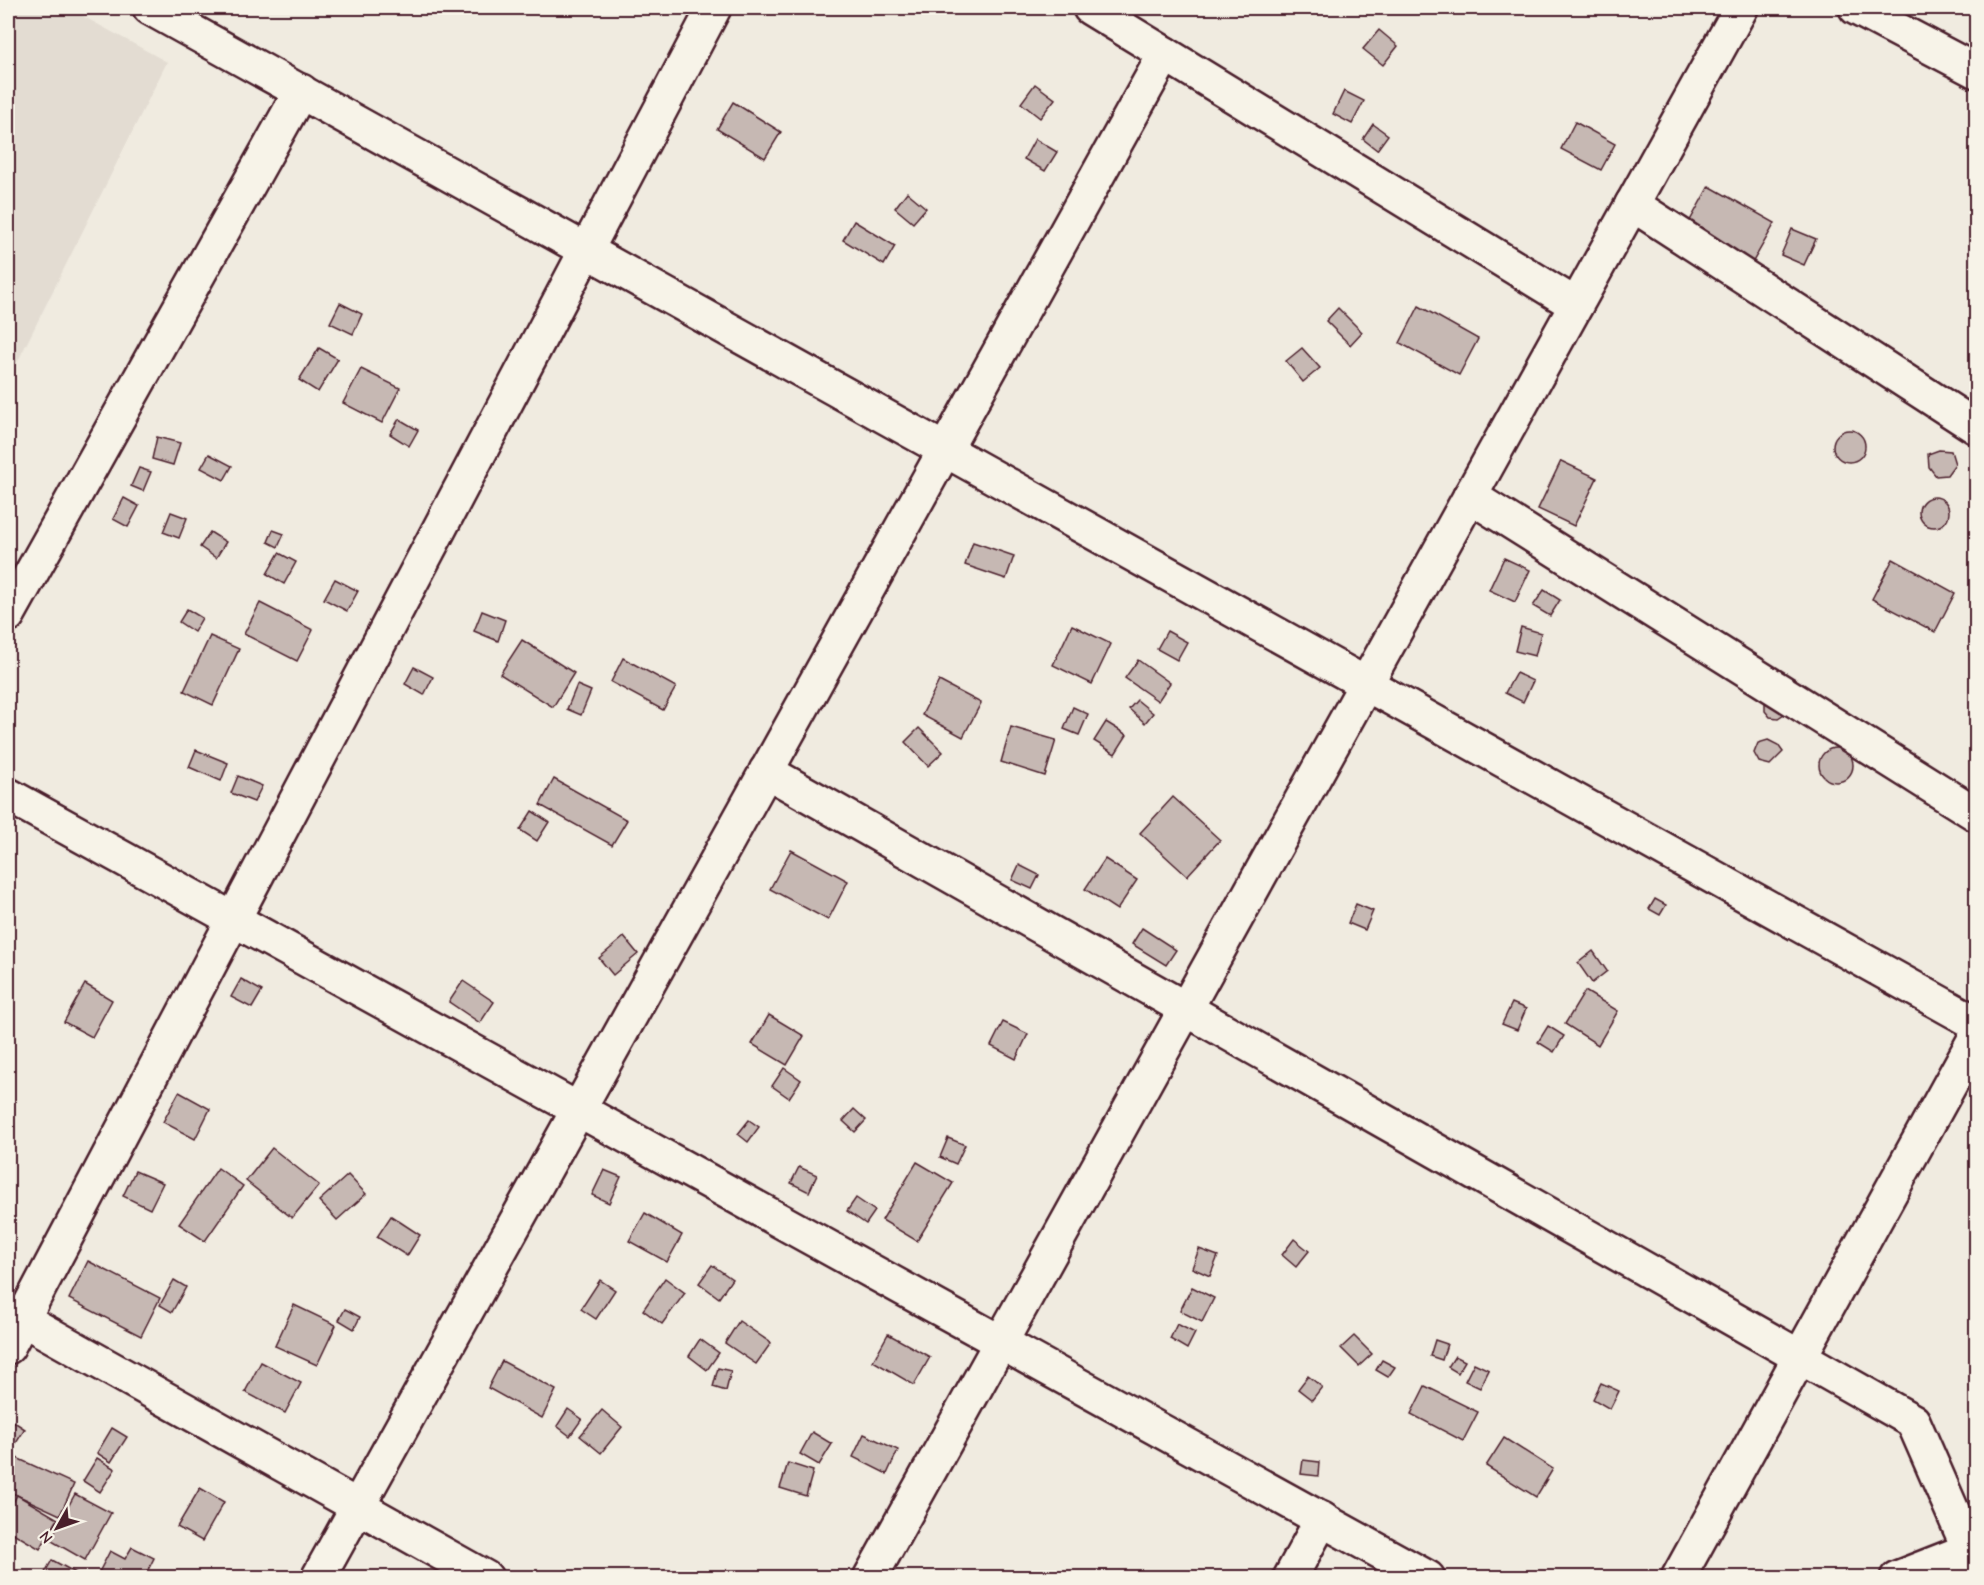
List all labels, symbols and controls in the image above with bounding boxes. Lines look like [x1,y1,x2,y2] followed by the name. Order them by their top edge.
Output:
[27,1498,87,1558] north arrow
[36,1527,57,1547] text: N

